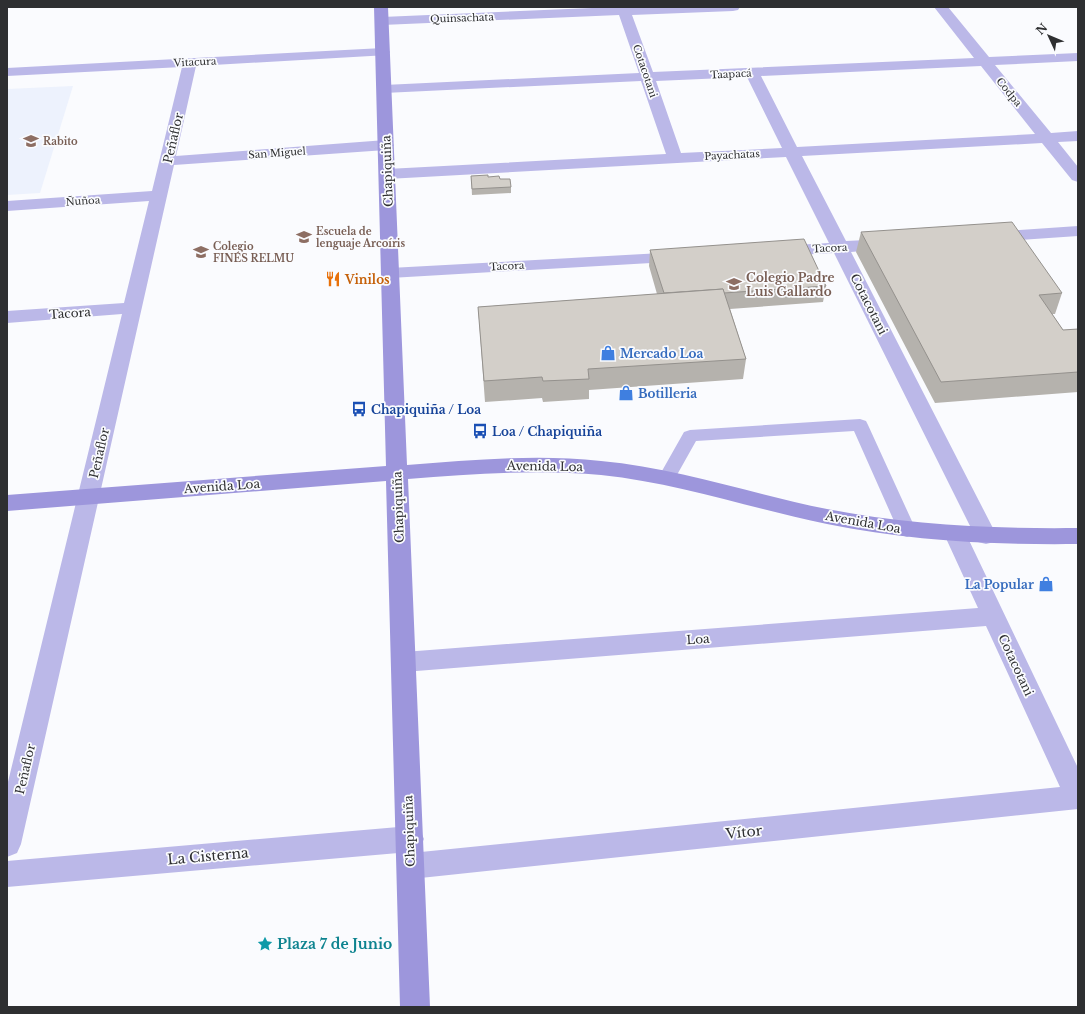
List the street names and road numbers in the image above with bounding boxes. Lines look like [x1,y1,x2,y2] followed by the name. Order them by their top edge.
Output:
[430,10,494,26] street label: Quinsachata
[630,43,660,100] street label: Cotacotani
[172,54,217,70] street label: Vitacura
[710,66,752,82] street label: Taapacá
[993,75,1025,110] street label: Codpa
[160,111,186,165] street label: Peñaflor
[378,135,396,207] street label: Chapiquiña
[248,145,306,161] street label: San Miguel
[704,147,761,163] street label: Payachatas
[65,192,101,209] street label: Ñuñoa
[812,241,848,255] street label: Tacora
[489,259,525,273] street label: Tacora
[847,271,891,337] street label: Cotacotani
[49,304,92,322] street label: Tacora
[86,426,112,480] street label: Peñaflor
[506,458,584,474] street label: Avenida Loa
[389,471,407,543] street label: Chapiquiña
[182,476,261,496] street label: Avenida Loa
[823,508,902,536] street label: Avenida Loa
[686,631,710,647] street label: Loa
[995,632,1037,698] street label: Cotacotani
[12,742,38,796] street label: Peñaflor
[400,795,418,867] street label: Chapiquiña
[724,821,763,843] street label: Vítor
[167,843,250,869] street label: La Cisterna

